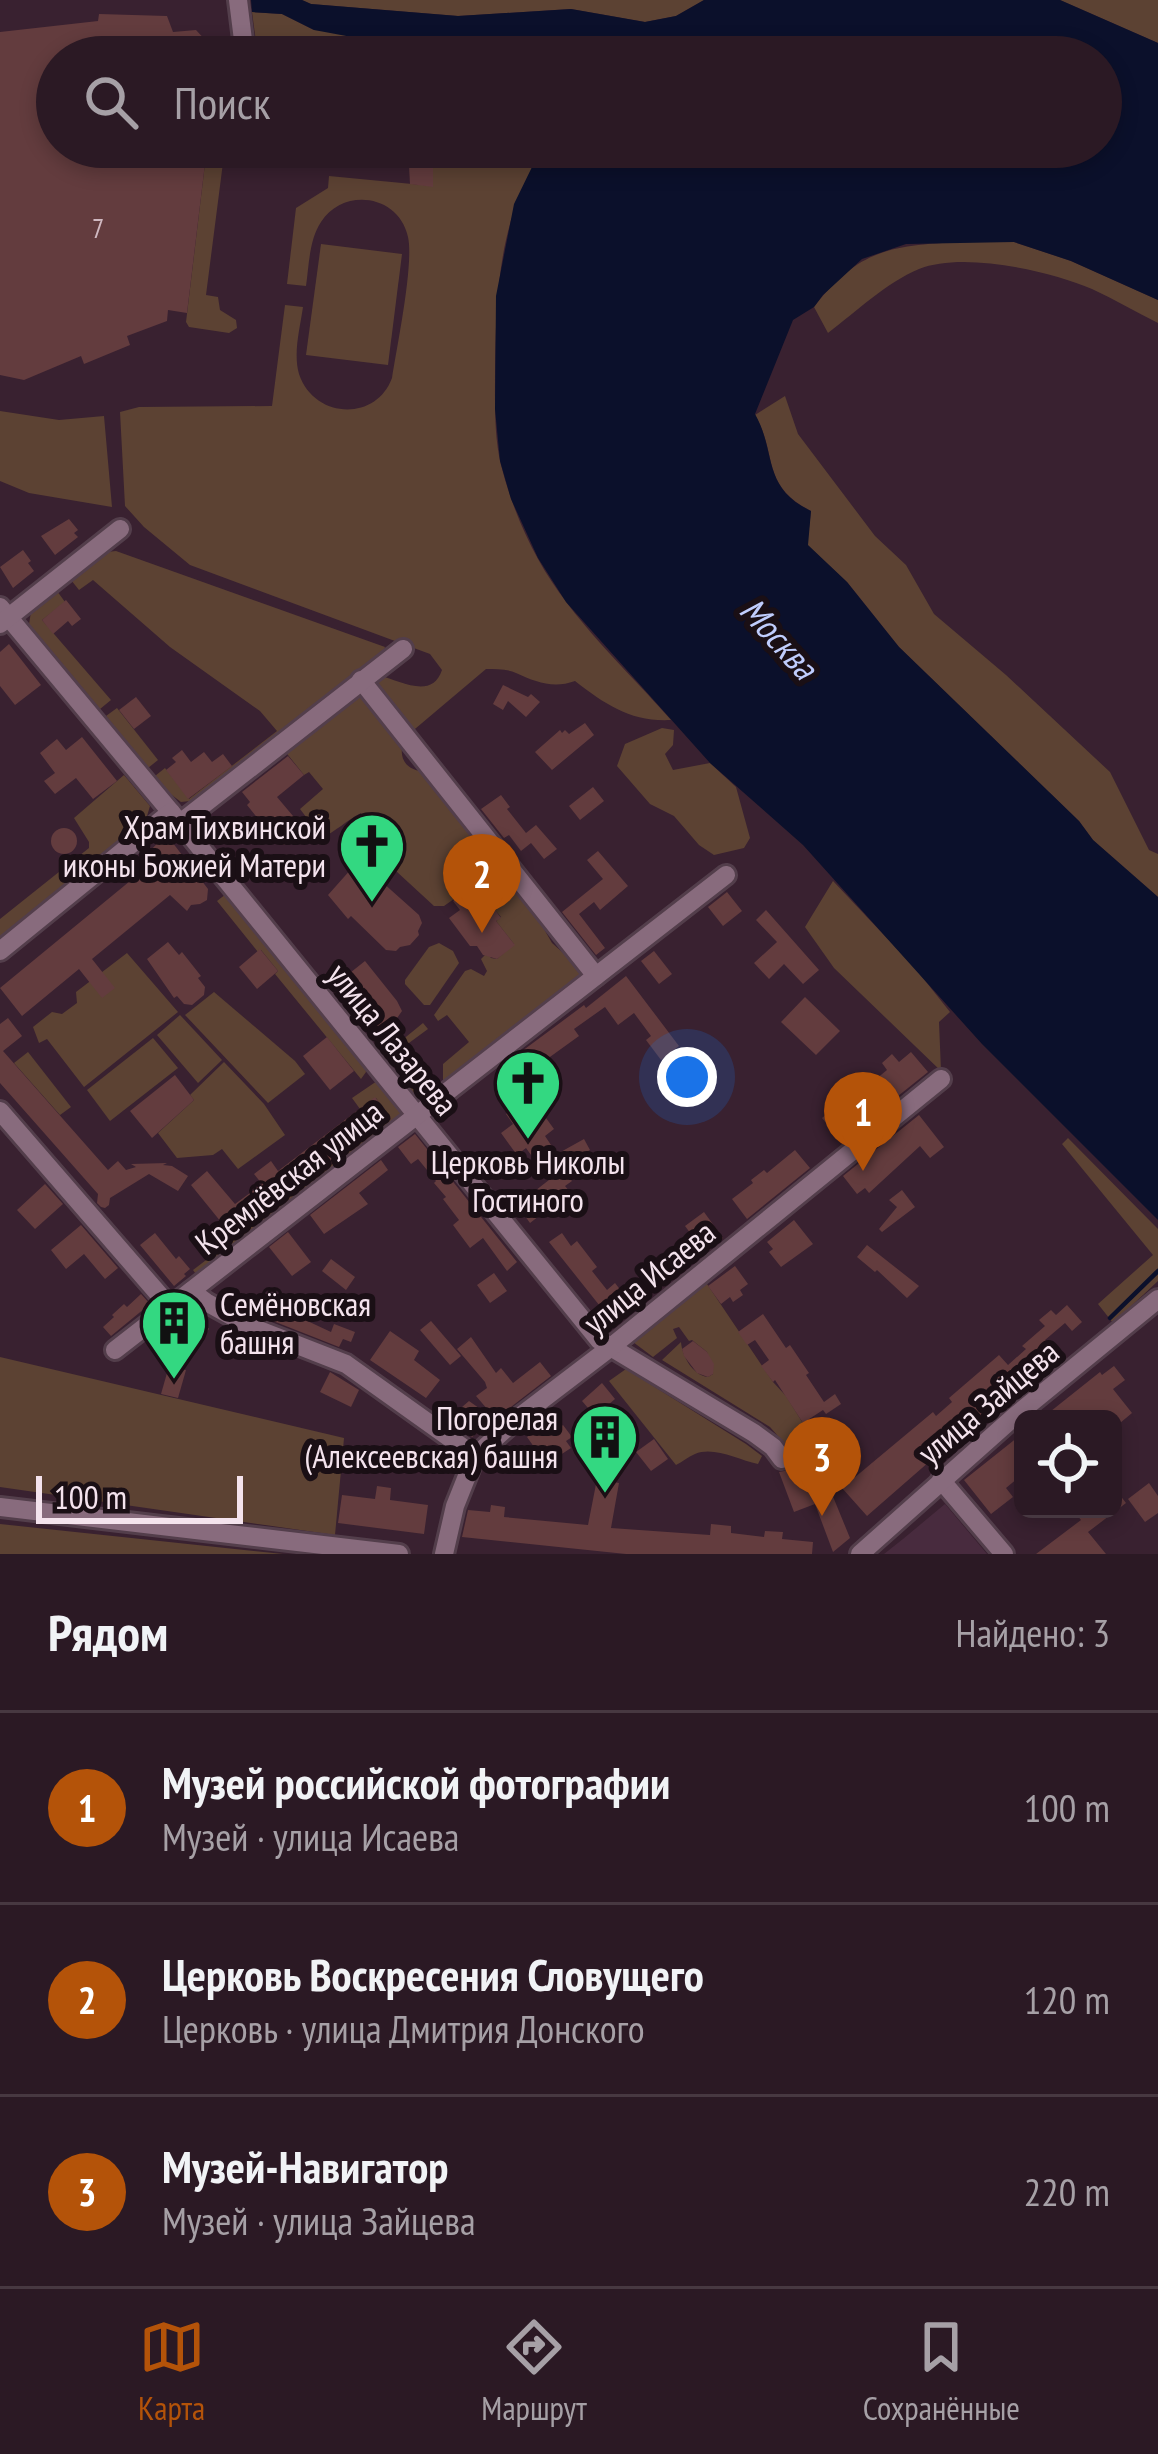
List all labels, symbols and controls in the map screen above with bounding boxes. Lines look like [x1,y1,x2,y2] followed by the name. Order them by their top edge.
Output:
[36,36,1122,168] search box
[78,69,144,135] icon: search
[174,73,270,131] text: Поиск
[92,211,104,245] house number: 7
[730,587,829,690] water label: Москва
[63,805,326,886] place label: Храм Тихвинской иконы Божией Матери
[337,811,407,905] church icon: Храм Тихвинской иконы Божией Матери
[443,834,521,933] pin: 2
[319,954,468,1124] street label: улица Лазарева
[657,1047,717,1107] your location
[493,1048,563,1142] church icon: Церковь Николы Гостиного
[824,1072,902,1171] pin: 1
[186,1090,391,1263] street label: Кремлёвская улица
[431,1140,625,1221] place label: Церковь Николы Гостиного
[574,1210,724,1343] street label: улица Исаева
[220,1282,371,1363] place label: Семёновская башня
[139,1288,209,1382] building icon: Семёновская башня
[908,1330,1067,1473] street label: улица Зайцева
[305,1396,558,1477] place label: Погорелая (Алексеевская) башня
[570,1402,640,1496] building icon: Погорелая (Алексеевская) башня
[1014,1410,1122,1518] map controls
[1014,1410,1122,1518] button: locate
[783,1417,861,1516] pin: 3
[36,1470,243,1523] scale bar
[54,1475,127,1518] text: 100 m
[48,1599,168,1665] text: Рядом
[956,1607,1110,1658] text: Найдено: 3
[162,1753,670,1811] text: Музей российской фотографии
[78,1782,96,1833] text: 1
[1024,1782,1110,1833] text: 100 m
[162,1811,459,1862] text: Музей · улица Исаева
[162,1945,704,2003] text: Церковь Воскресения Словущего
[78,1974,96,2025] text: 2
[1024,1974,1110,2025] text: 120 m
[162,2003,645,2054] text: Церковь · улица Дмитрия Донского
[162,2137,448,2195] text: Музей-Навигатор
[78,2166,96,2217] text: 3
[1024,2166,1110,2217] text: 220 m
[162,2195,476,2246] text: Музей · улица Зайцева
[138,2314,205,2429] tab: Карта
[481,2314,587,2429] tab: Маршрут
[863,2314,1020,2429] tab: Сохранённые

